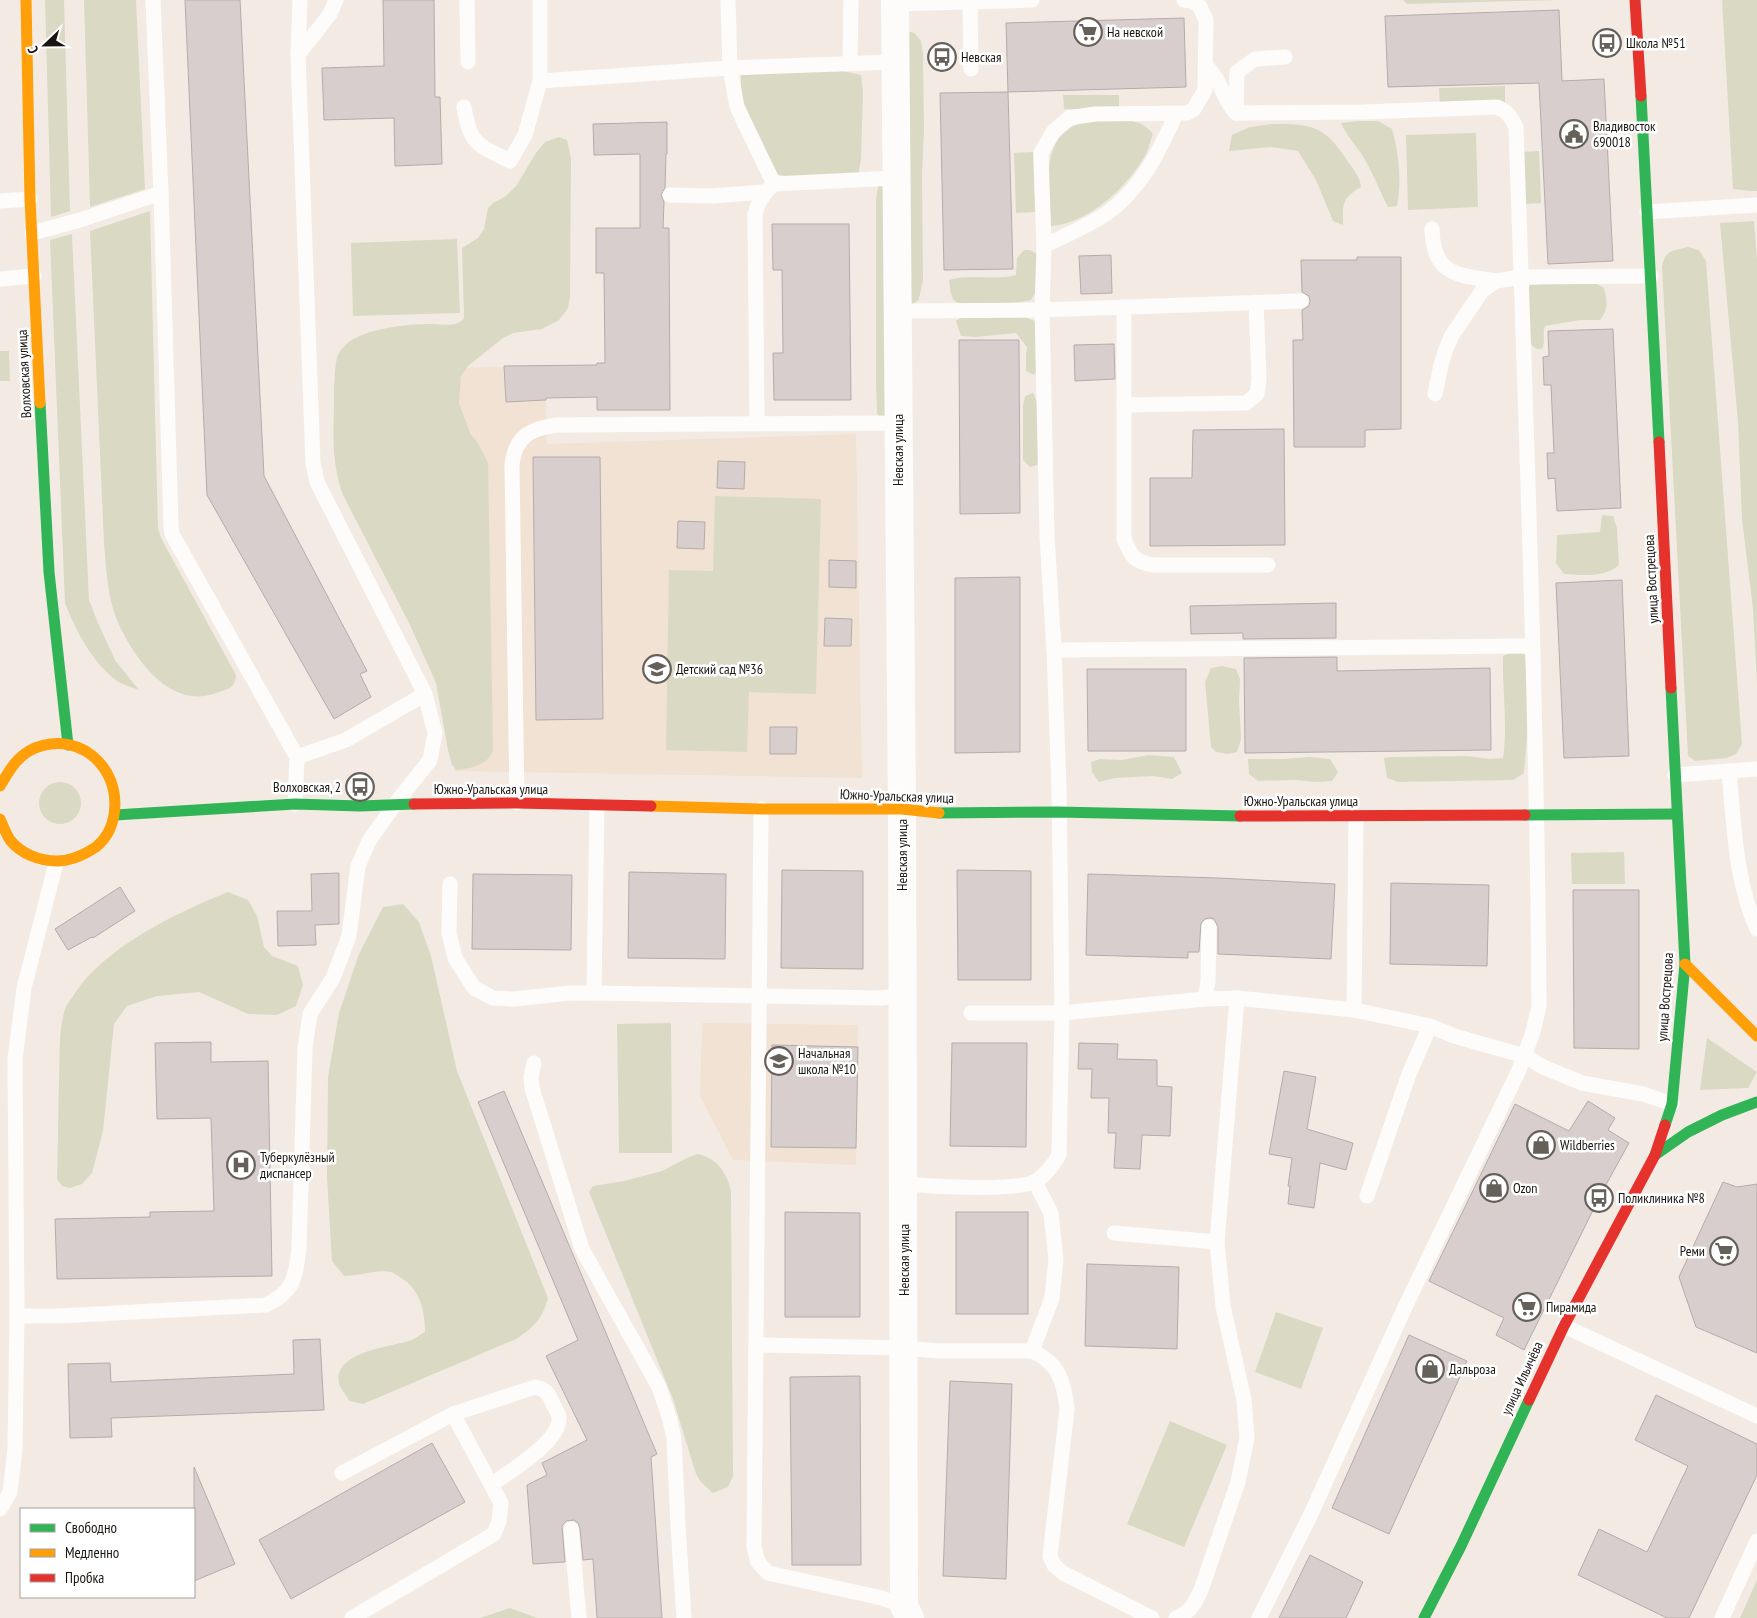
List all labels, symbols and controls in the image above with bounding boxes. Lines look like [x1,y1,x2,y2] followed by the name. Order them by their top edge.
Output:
[1073,17,1103,47] supermarket icon: На невской
[20,20,70,70] north arrow
[1107,23,1163,41] place label: На невской
[1592,28,1622,58] bus stop icon: Школа №51
[1626,34,1686,52] place label: Школа №51
[927,42,957,72] bus stop icon: Невская
[23,43,42,56] text: С
[961,48,1001,66] place label: Невская
[1593,117,1656,151] place label: Владивосток 690018
[1559,119,1589,149] public building icon: Владивосток 690018
[13,329,35,419] street label: Волховская улица
[889,414,907,486] street label: Невская улица
[1640,534,1662,624] street label: улица Вострецова
[642,654,672,684] school or university icon: Детский сад №36
[676,660,763,678] place label: Детский сад №36
[345,772,375,802] bus stop icon: Волховская, 2
[273,778,341,796] place label: Волховская, 2
[434,780,548,798] street label: Южно-Уральская улица
[840,785,954,807] street label: Южно-Уральская улица
[1244,792,1358,810] street label: Южно-Уральская улица
[893,819,911,891] street label: Невская улица
[1653,952,1677,1042] street label: улица Вострецова
[798,1044,856,1078] place label: Начальная школа №10
[764,1046,794,1076] school or university icon: Начальная школа №10
[1526,1130,1556,1160] shop icon: Wildberries
[1560,1136,1615,1154] place label: Wildberries
[260,1148,335,1182] place label: Туберкулёзный диспансер
[226,1150,256,1180] hospital icon: Туберкулёзный диспансер
[1479,1173,1509,1203] shop icon: Ozon
[1513,1179,1538,1197] place label: Ozon
[1584,1183,1614,1213] bus stop icon: Поликлиника №8
[1618,1189,1705,1207] place label: Поликлиника №8
[895,1224,913,1296] street label: Невская улица
[1709,1236,1739,1266] supermarket icon: Реми
[1680,1242,1705,1260] place label: Реми
[1512,1292,1542,1322] supermarket icon: Пирамида
[1546,1298,1596,1316] place label: Пирамида
[1497,1338,1547,1418] street label: улица Ильичёва
[1415,1354,1445,1384] shop icon: Дальроза
[1449,1360,1496,1378] place label: Дальроза
[20,1508,195,1598] legend
[65,1518,117,1537] text: Свободно
[65,1543,119,1562] text: Медленно
[65,1568,104,1587] text: Пробка

